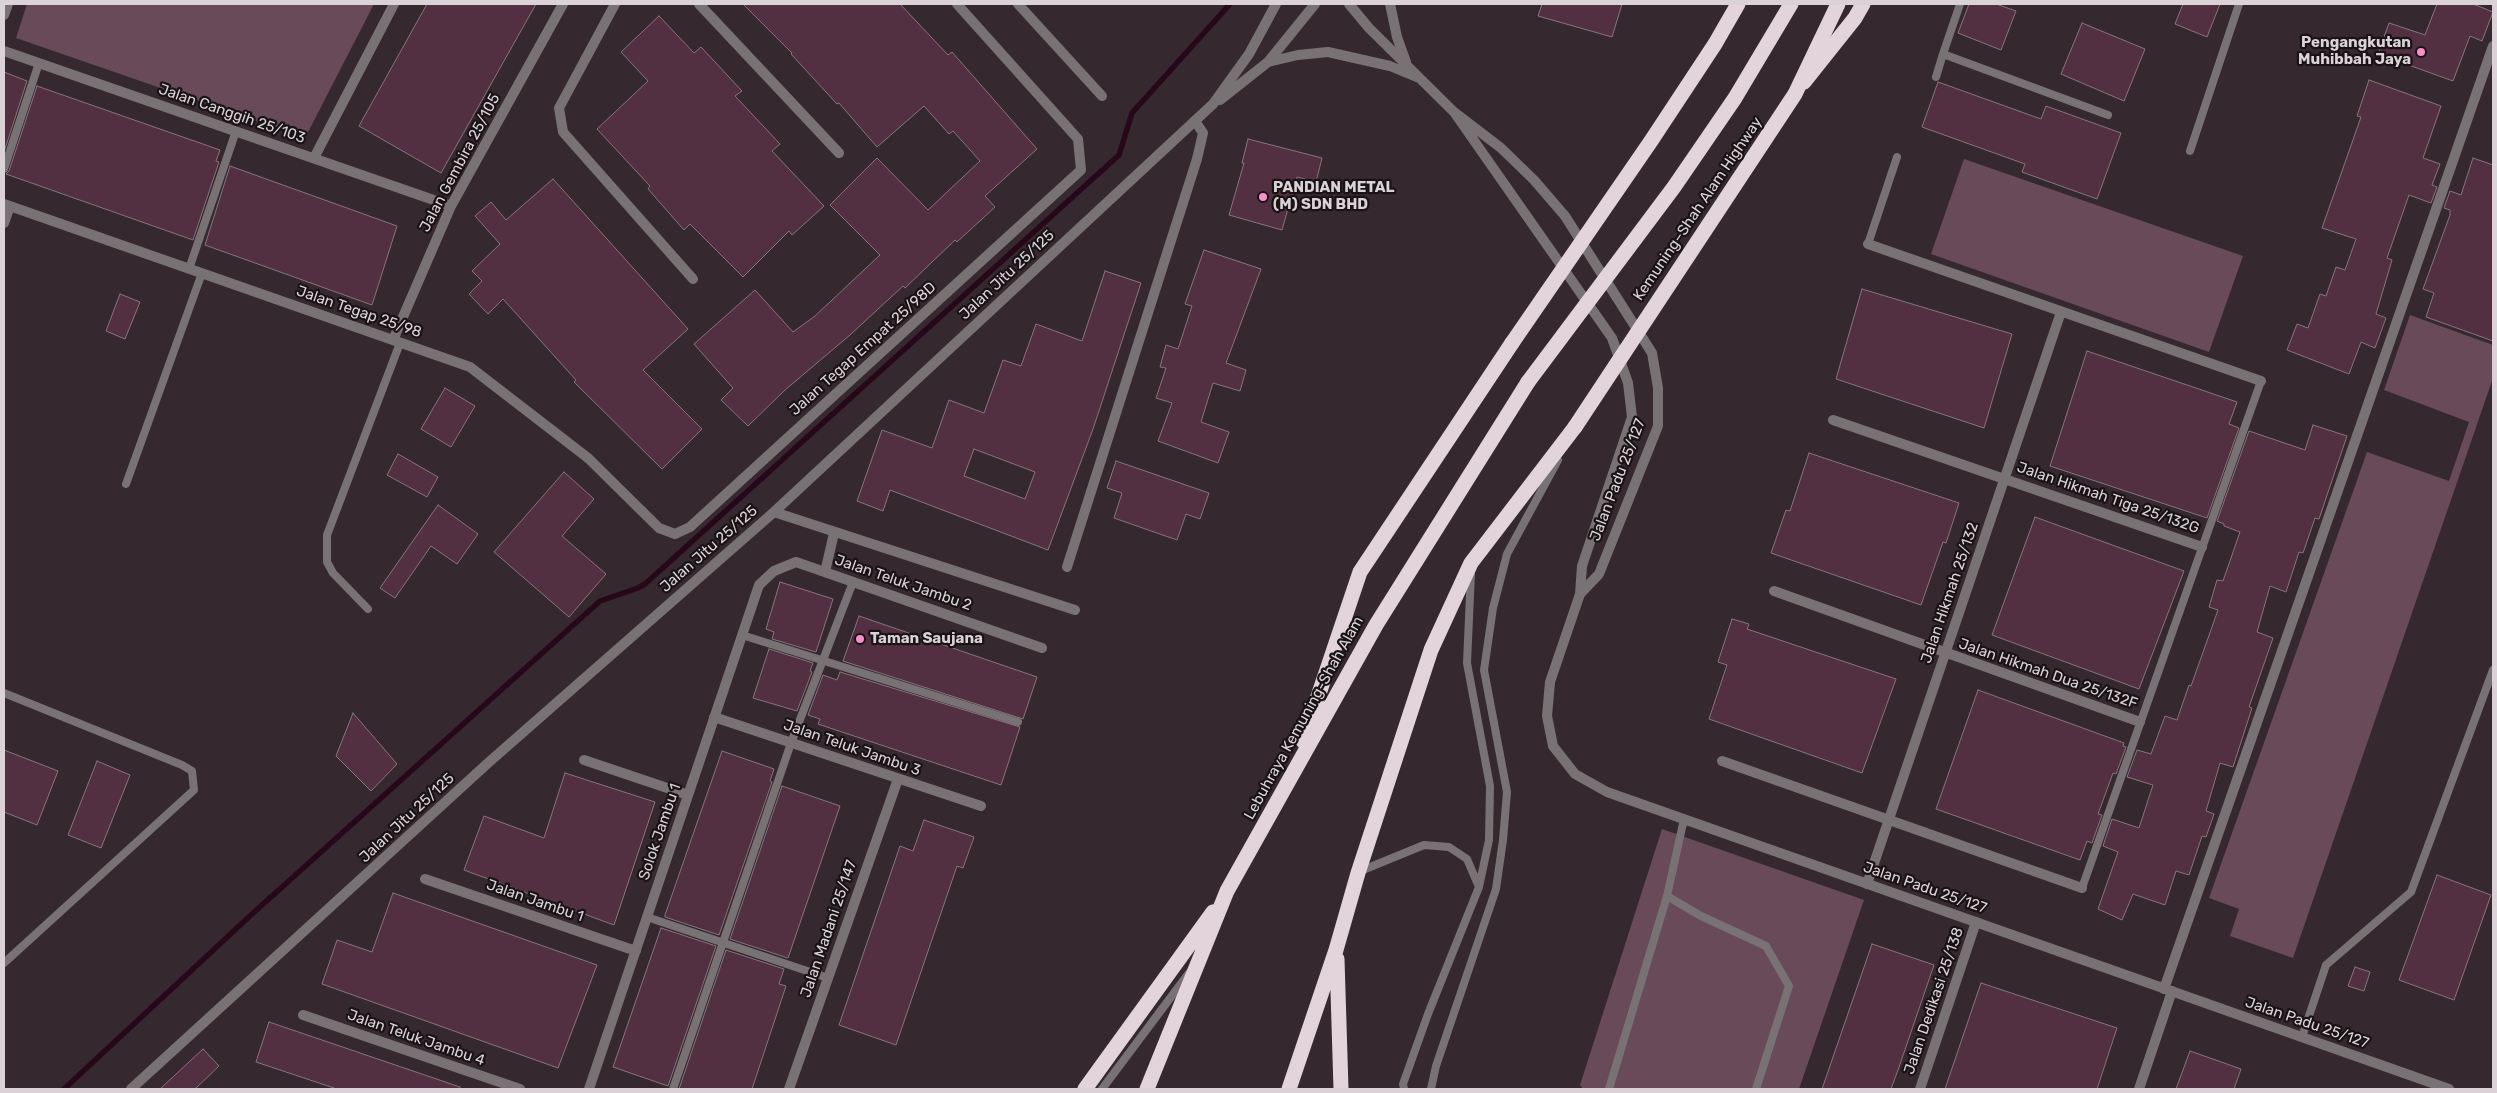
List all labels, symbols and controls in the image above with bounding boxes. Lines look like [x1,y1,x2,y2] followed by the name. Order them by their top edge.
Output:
[2298,34,2411,69] place label: Pengangkutan Muhibbah Jaya
[2415,46,2427,58] marker: Pengangkutan Muhibbah Jaya
[156,80,308,148] street label: Jalan Canggih 25/103
[416,91,504,235] street label: Jalan Gembira 25/105
[1630,114,1766,304] street label: Kemuning–Shah Alam Highway
[1273,179,1394,214] place label: PANDIAN METAL (M) SDN BHD
[1257,191,1269,203] marker: PANDIAN METAL (M) SDN BHD
[956,226,1058,324] street label: Jalan Jitu 25/125
[786,279,940,419] street label: Jalan Tegap Empat 25/98D
[294,282,424,342] street label: Jalan Tegap 25/98
[1586,416,1650,544] street label: Jalan Padu 25/127
[2015,458,2201,538] street label: Jalan Hikmah Tiga 25/132G
[657,502,761,596] street label: Jalan Jitu 25/125
[1917,520,1983,666] street label: Jalan Hikmah 25/132
[832,551,974,615] street label: Jalan Teluk Jambu 2
[1241,613,1367,823] street label: Lebuhraya Kemuning-Shah Alam
[870,630,983,648] place label: Taman Saujana
[854,633,866,645] marker: Taman Saujana
[1956,635,2140,713] street label: Jalan Hikmah Dua 25/132F
[781,716,923,780] street label: Jalan Teluk Jambu 3
[356,769,458,867] street label: Jalan Jitu 25/125
[635,781,685,883] street label: Solok Jambu 1
[797,858,861,1000] street label: Jalan Madani 25/147
[1861,858,1989,918] street label: Jalan Padu 25/127
[484,876,586,926] street label: Jalan Jambu 1
[1900,925,1968,1077] street label: Jalan Dedikasi 25/138
[2243,993,2371,1053] street label: Jalan Padu 25/127
[345,1006,487,1070] street label: Jalan Teluk Jambu 4

